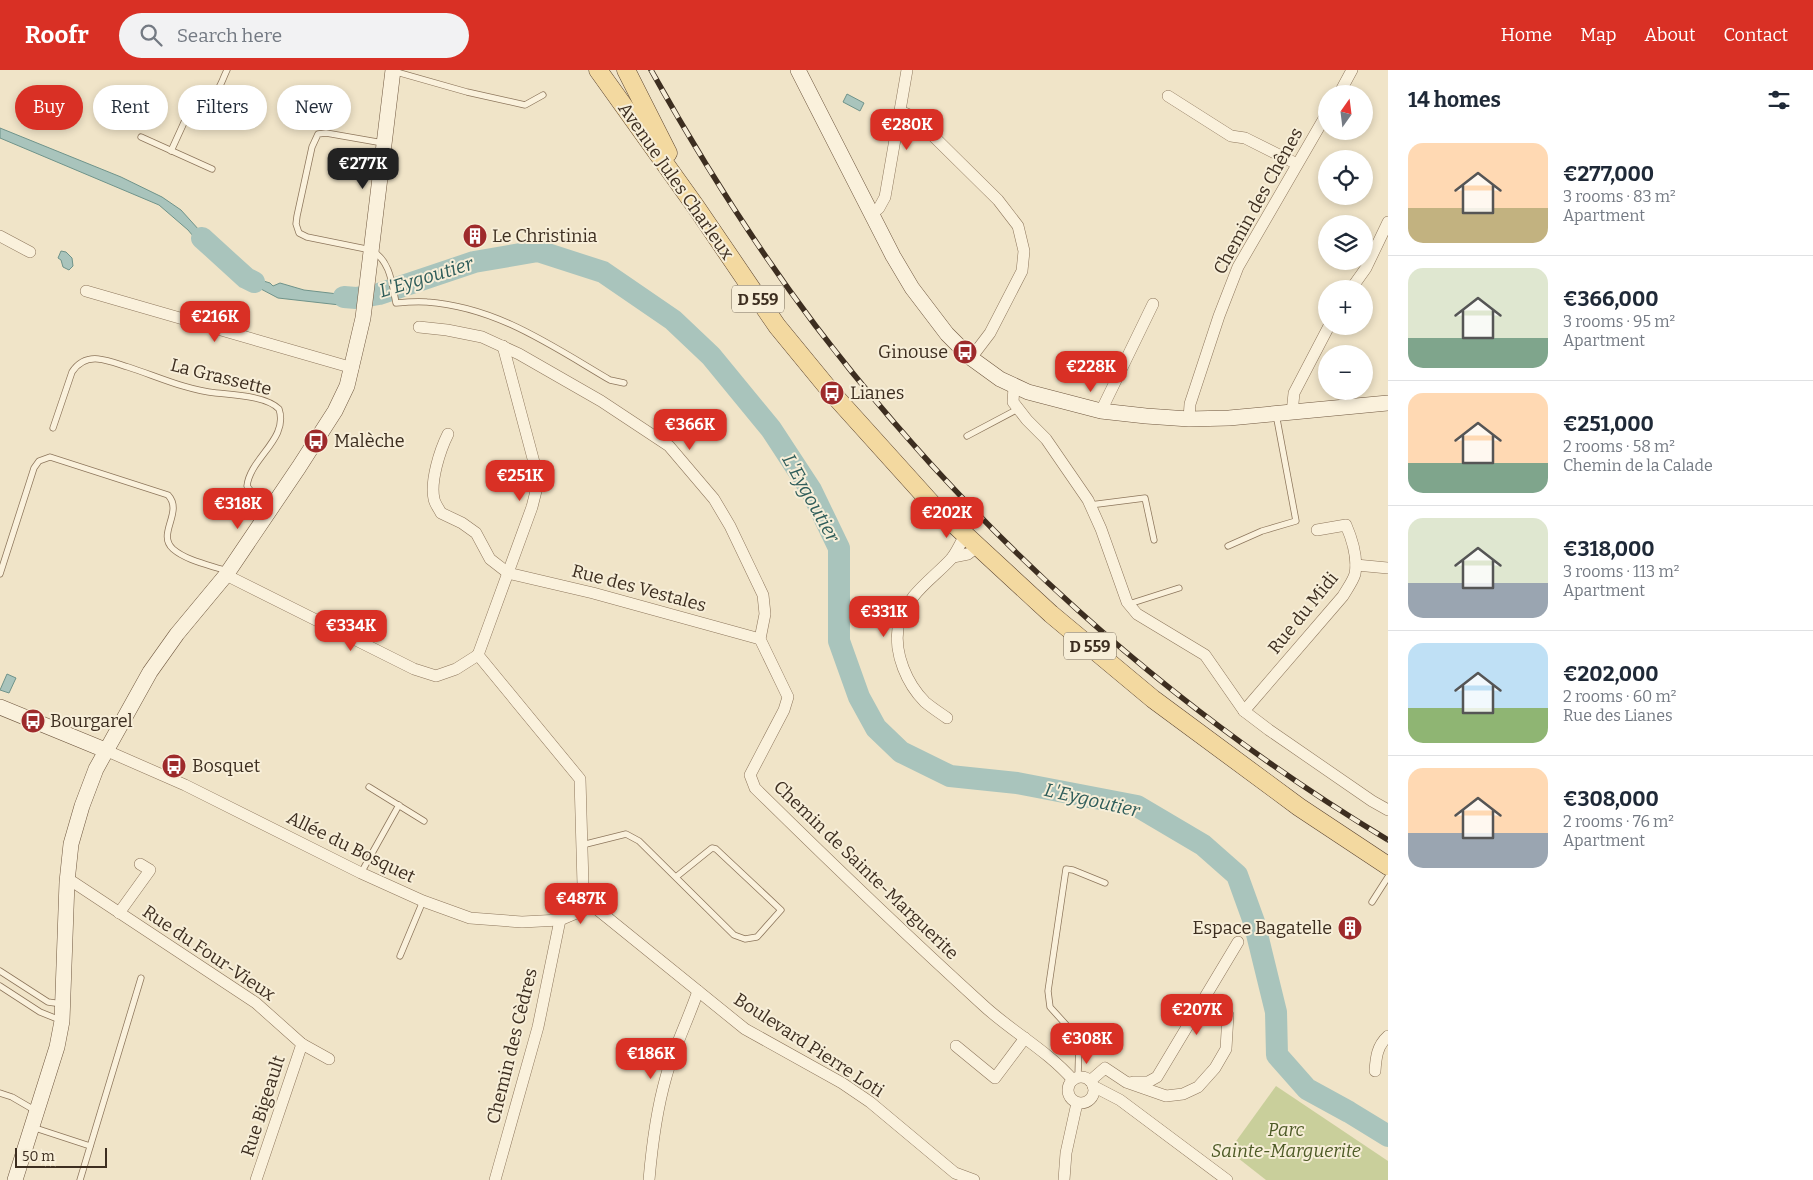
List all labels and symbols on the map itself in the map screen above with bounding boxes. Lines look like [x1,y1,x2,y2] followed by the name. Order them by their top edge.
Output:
[1318,85,1372,140] north arrow
[613,98,739,264] street label: Avenue Jules Charleux
[872,108,942,151] pin: €280K
[1209,124,1307,278] street label: Chemin des Chênes
[328,148,398,190] pin: €277K
[462,223,488,249] building icon: Le Christinia
[492,225,598,247] place label: Le Christinia
[376,251,477,302] water label: L'Eygoutier
[732,285,784,312] road number: D 559
[180,300,250,343] pin: €216K
[952,339,978,365] bus stop icon: Ginouse
[878,341,948,363] place label: Ginouse
[1056,350,1126,393] pin: €228K
[168,354,274,400] street label: La Grassette
[819,380,845,406] bus stop icon: Lianes
[850,382,904,404] place label: Lianes
[655,408,725,451] pin: €366K
[303,428,329,454] bus stop icon: Malèche
[334,430,405,452] place label: Malèche
[777,450,845,547] water label: L'Eygoutier
[485,460,555,502] pin: €251K
[203,488,273,530] pin: €318K
[912,496,982,539] pin: €202K
[569,559,709,617] street label: Rue des Vestales
[1263,568,1343,658] street label: Rue du Midi
[849,596,919,638] pin: €331K
[316,610,386,652] pin: €334K
[1064,632,1116,660] road number: D 559
[20,708,46,734] bus stop icon: Bourgarel
[50,710,133,732] place label: Bourgarel
[161,753,187,779] bus stop icon: Bosquet
[192,755,261,777] place label: Bosquet
[769,776,963,964] street label: Chemin de Sainte-Marguerite
[1042,778,1143,822] water label: L'Eygoutier
[283,806,419,888] street label: Allée du Bosquet
[546,882,616,925] pin: €487K
[138,900,280,1006] street label: Rue du Four-Vieux
[1337,915,1363,941] building icon: Espace Bagatelle
[1193,917,1332,939] place label: Espace Bagatelle
[482,966,542,1126] street label: Chemin des Cèdres
[730,988,888,1102] street label: Boulevard Pierre Loti
[1162,994,1232,1036] pin: €207K
[1052,1022,1122,1065] pin: €308K
[616,1038,686,1080] pin: €186K
[236,1052,290,1159] street label: Rue Bigeault
[1211,1119,1361,1162] park label: Parc Sainte-Marguerite
[15,1145,108,1168] scale bar

